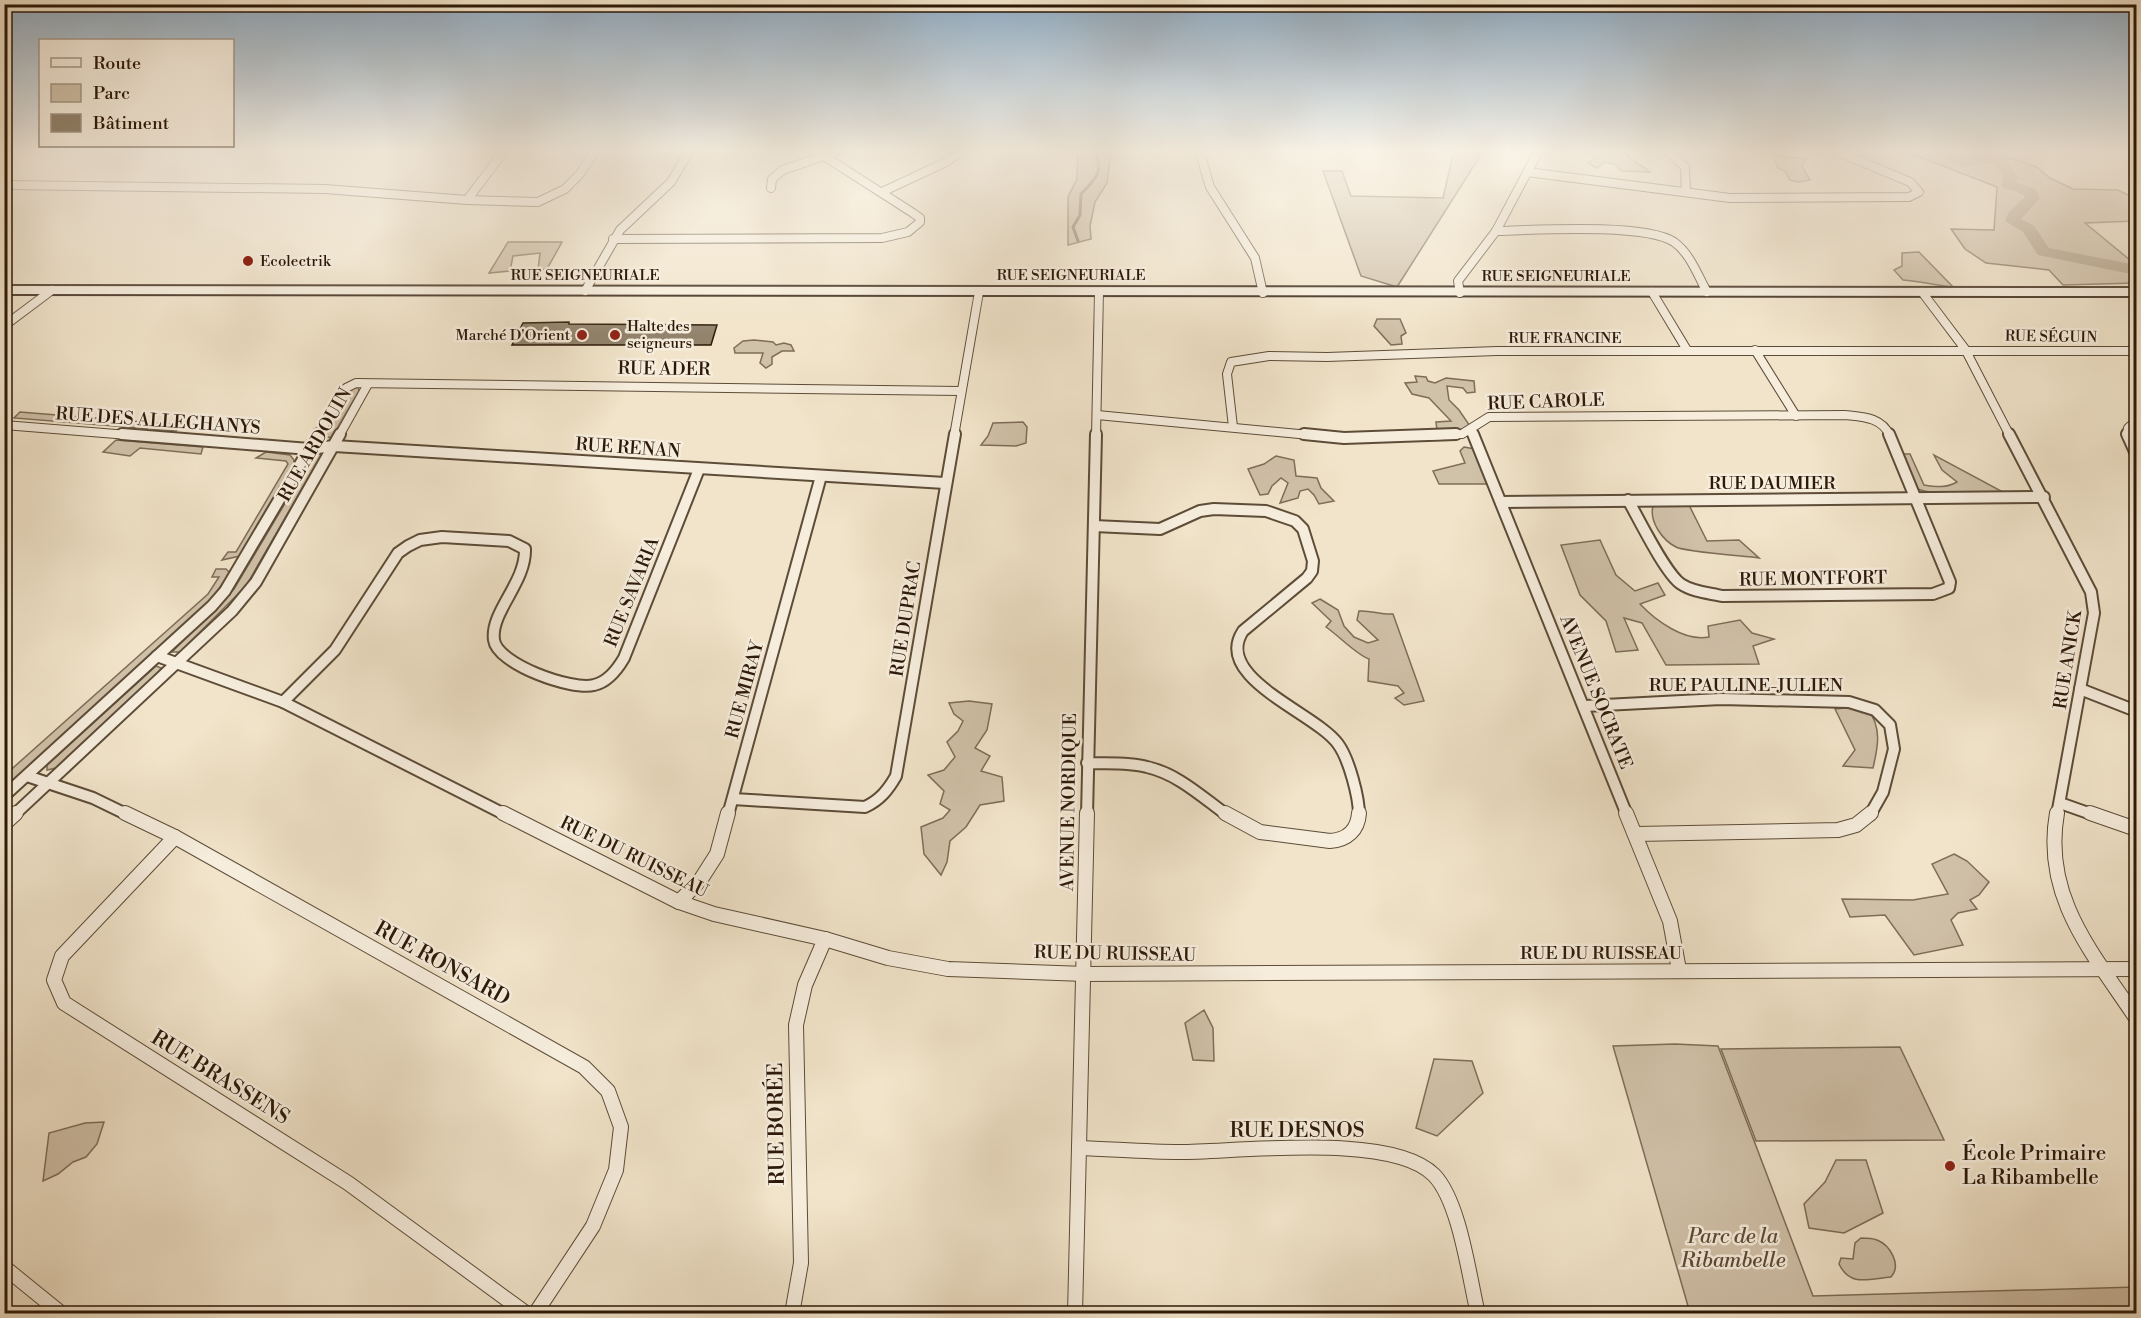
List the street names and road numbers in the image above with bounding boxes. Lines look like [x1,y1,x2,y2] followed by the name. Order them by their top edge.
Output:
[510,266,660,285] street label: RUE SEIGNEURIALE
[996,266,1146,285] street label: RUE SEIGNEURIALE
[1481,267,1631,286] street label: RUE SEIGNEURIALE
[2005,326,2097,347] street label: RUE SÉGUIN
[1508,329,1622,348] street label: RUE FRANCINE
[617,357,711,381] street label: RUE ADER
[273,383,357,506] street label: RUE ARDOUIN
[1487,388,1605,416] street label: RUE CAROLE
[55,402,261,440] street label: RUE DES ALLEGHANYS
[575,433,682,463] street label: RUE RENAN
[1709,472,1836,495] street label: RUE DAUMIER
[599,533,665,650] street label: RUE SAVARIA
[886,560,926,678] street label: RUE DUPRAC
[1739,566,1888,592] street label: RUE MONTFORT
[2049,607,2087,711] street label: RUE ANICK
[1554,611,1637,772] street label: AVENUE SOCRATE
[721,638,769,741] street label: RUE MIRAY
[1649,674,1844,697] street label: RUE PAULINE-JULIEN
[1056,713,1082,892] street label: AVENUE NORDIQUE
[556,811,713,903] street label: RUE DU RUISSEAU
[369,916,515,1012] street label: RUE RONSARD
[1034,941,1197,967] street label: RUE DU RUISSEAU
[1520,942,1683,965] street label: RUE DU RUISSEAU
[146,1025,294,1131] street label: RUE BRASSENS
[761,1062,791,1186] street label: RUE BORÉE
[1229,1118,1365,1144] street label: RUE DESNOS

